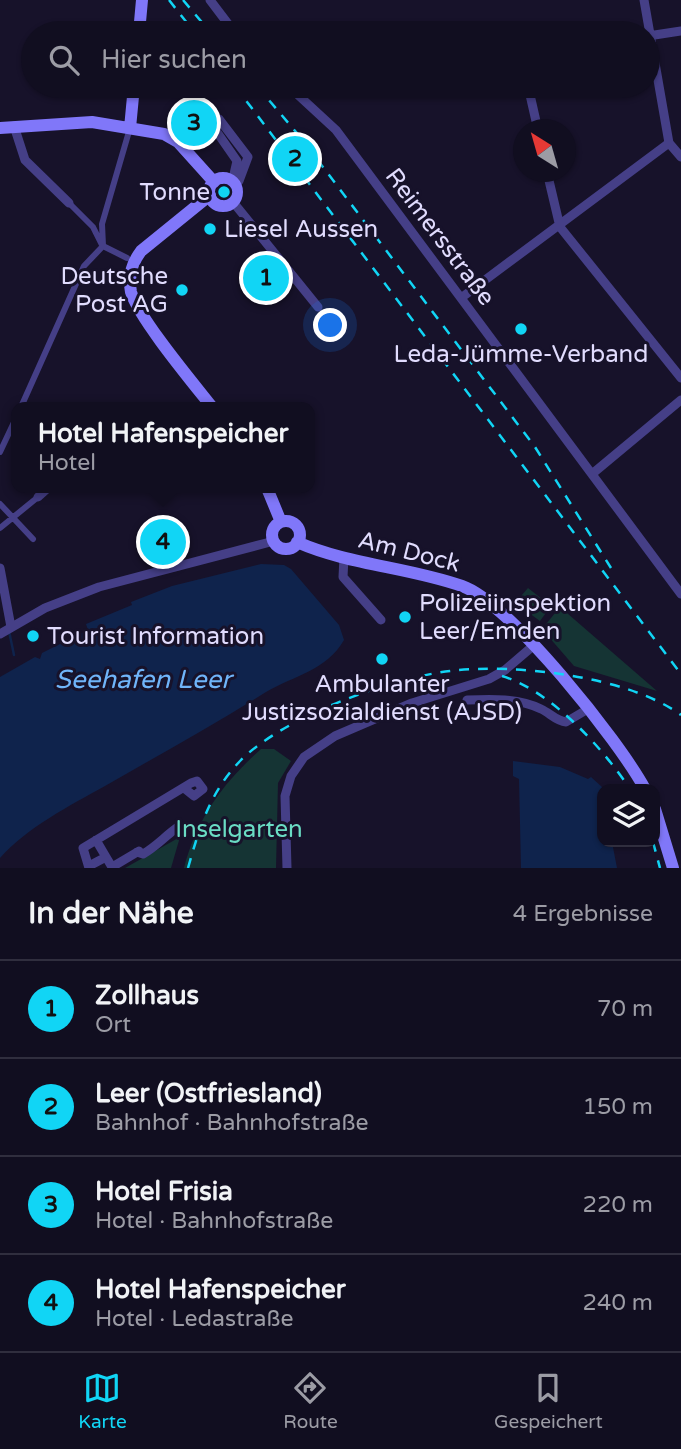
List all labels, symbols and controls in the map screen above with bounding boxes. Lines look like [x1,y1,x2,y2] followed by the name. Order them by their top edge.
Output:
[21,21,660,98] search box
[45,41,83,79] icon: search
[101,44,247,75] text: Hier suchen
[171,97,217,149] pin: 3
[513,119,576,182] north arrow
[272,133,318,185] pin: 2
[379,163,501,311] street label: Reimersstraße
[140,178,210,207] place label: Tonne
[216,184,232,200] marker: Tonne
[224,215,378,244] place label: Liesel Aussen
[202,221,218,237] marker: Liesel Aussen
[243,252,289,304] pin: 1
[61,262,168,319] place label: Deutsche Post AG
[174,282,190,298] marker: Deutsche Post AG
[313,308,347,342] your location
[513,321,529,337] marker: Leda-Jümme-Verband
[394,340,648,369] place label: Leda-Jümme-Verband
[11,402,315,493] popup
[38,418,288,449] text: Hotel Hafenspeicher
[38,449,96,477] text: Hotel
[140,516,186,568] pin: 4
[355,525,463,579] street label: Am Dock
[419,589,611,646] place label: Polizeiinspektion Leer/Emden
[397,609,413,625] marker: Polizeiinspektion Leer/Emden
[47,622,264,651] place label: Tourist Information
[25,628,41,644] marker: Tourist Information
[374,651,390,667] marker: Ambulanter Justizsozialdienst (AJSD)
[55,664,234,695] water label: Seehafen Leer
[242,670,522,727] place label: Ambulanter Justizsozialdienst (AJSD)
[597,784,660,847] map controls
[597,784,660,847] button: layers
[175,815,303,844] park label: Inselgarten
[28,895,194,932] text: In der Nähe
[513,900,653,928] text: 4 Ergebnisse
[95,980,199,1011] text: Zollhaus
[44,995,58,1023] text: 1
[597,995,653,1023] text: 70 m
[95,1011,131,1039] text: Ort
[95,1078,322,1109] text: Leer (Ostfriesland)
[44,1093,58,1121] text: 2
[583,1093,653,1121] text: 150 m
[95,1109,369,1137] text: Bahnhof · Bahnhofstraße
[95,1176,233,1207] text: Hotel Frisia
[44,1191,58,1219] text: 3
[583,1191,653,1219] text: 220 m
[95,1207,333,1235] text: Hotel · Bahnhofstraße
[95,1274,346,1305] text: Hotel Hafenspeicher
[44,1289,58,1317] text: 4
[583,1289,653,1317] text: 240 m
[95,1305,293,1333] text: Hotel · Ledastraße
[78,1369,127,1433] tab: Karte
[283,1369,338,1433] tab: Route
[494,1369,603,1433] tab: Gespeichert

